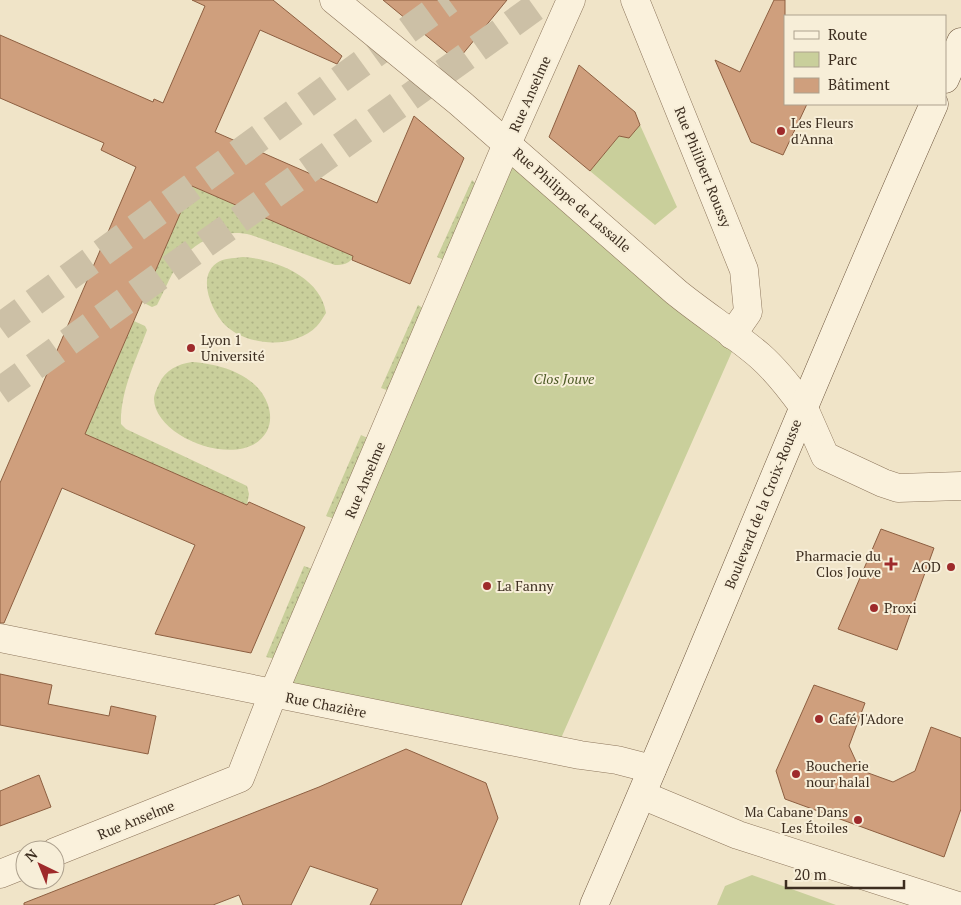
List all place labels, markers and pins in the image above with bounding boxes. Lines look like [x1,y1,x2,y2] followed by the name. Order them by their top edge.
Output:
[791,113,854,148] place label: Les Fleurs d'Anna
[775,125,787,137] marker: Les Fleurs d'Anna
[201,330,265,365] place label: Lyon 1 Université
[185,342,197,354] marker: Lyon 1 Université
[796,546,881,581] place label: Pharmacie du Clos Jouve
[912,557,941,576] place label: AOD
[885,558,897,570] marker: Pharmacie du Clos Jouve
[945,561,957,573] marker: AOD
[497,576,554,595] place label: La Fanny
[481,580,493,592] marker: La Fanny
[884,598,917,617] place label: Proxi
[868,602,880,614] marker: Proxi
[829,709,904,728] place label: Café J'Adore
[813,713,825,725] marker: Café J'Adore
[806,756,870,791] place label: Boucherie nour halal
[790,768,802,780] marker: Boucherie nour halal
[744,802,848,837] place label: Ma Cabane Dans Les Étoiles
[852,814,864,826] marker: Ma Cabane Dans Les Étoiles

